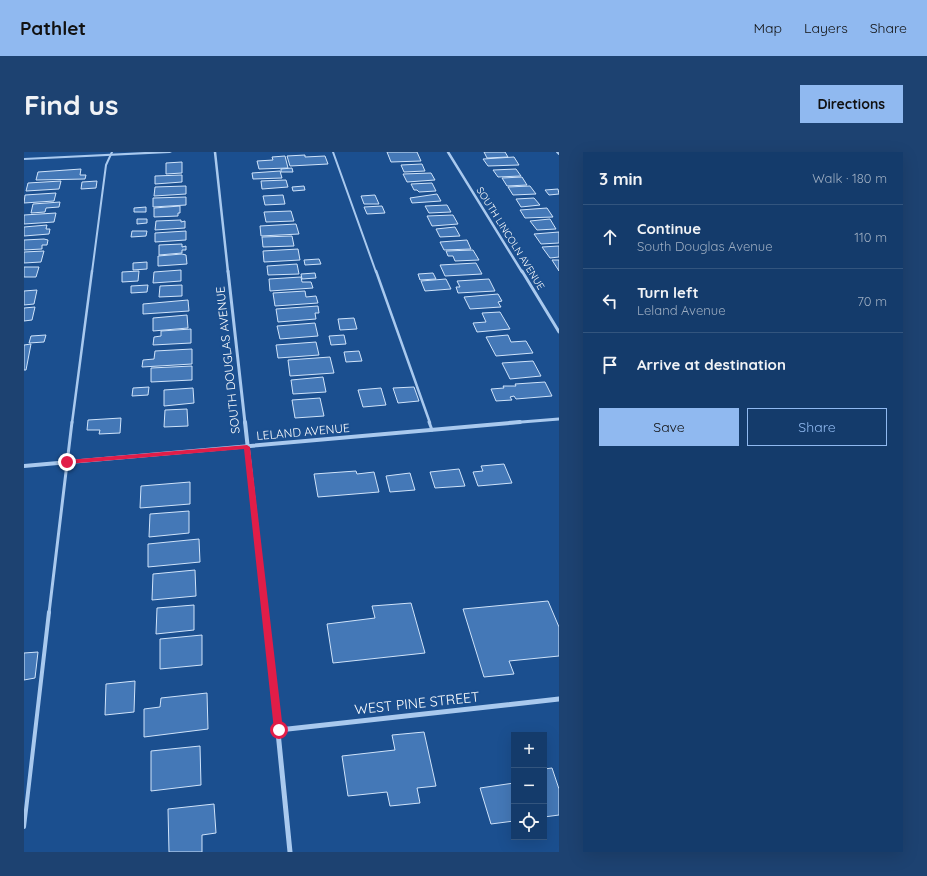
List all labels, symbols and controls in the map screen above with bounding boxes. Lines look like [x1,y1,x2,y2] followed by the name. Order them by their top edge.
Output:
[20,16,86,40] text: Pathlet
[753,19,782,37] text: Map
[804,19,848,37] text: Layers
[870,19,907,37] text: Share
[800,85,903,123] button: Directions
[24,87,118,122] text: Find us
[599,168,643,189] text: 3 min
[812,170,887,186] text: Walk · 180 m
[474,184,548,292] street label: SOUTH LINCOLN AVENUE
[637,219,701,238] text: Continue
[599,226,621,248] icon: ahead
[854,229,887,245] text: 110 m
[637,238,773,254] text: South Douglas Avenue
[637,283,699,302] text: Turn left
[212,285,243,434] street label: SOUTH DOUGLAS AVENUE
[599,290,621,312] icon: left
[857,293,887,309] text: 70 m
[637,302,726,318] text: Leland Avenue
[599,354,621,376] icon: arrive
[637,355,786,374] text: Arrive at destination
[599,408,739,446] button: Save
[747,408,887,446] button: Share
[256,420,350,443] street label: LELAND AVENUE
[58,453,76,471] route end
[354,687,480,719] street label: WEST PINE STREET
[270,721,288,739] route start
[511,732,547,840] map controls
[511,732,547,768] button: +
[511,768,547,804] button: −
[511,804,547,840] button: locate

